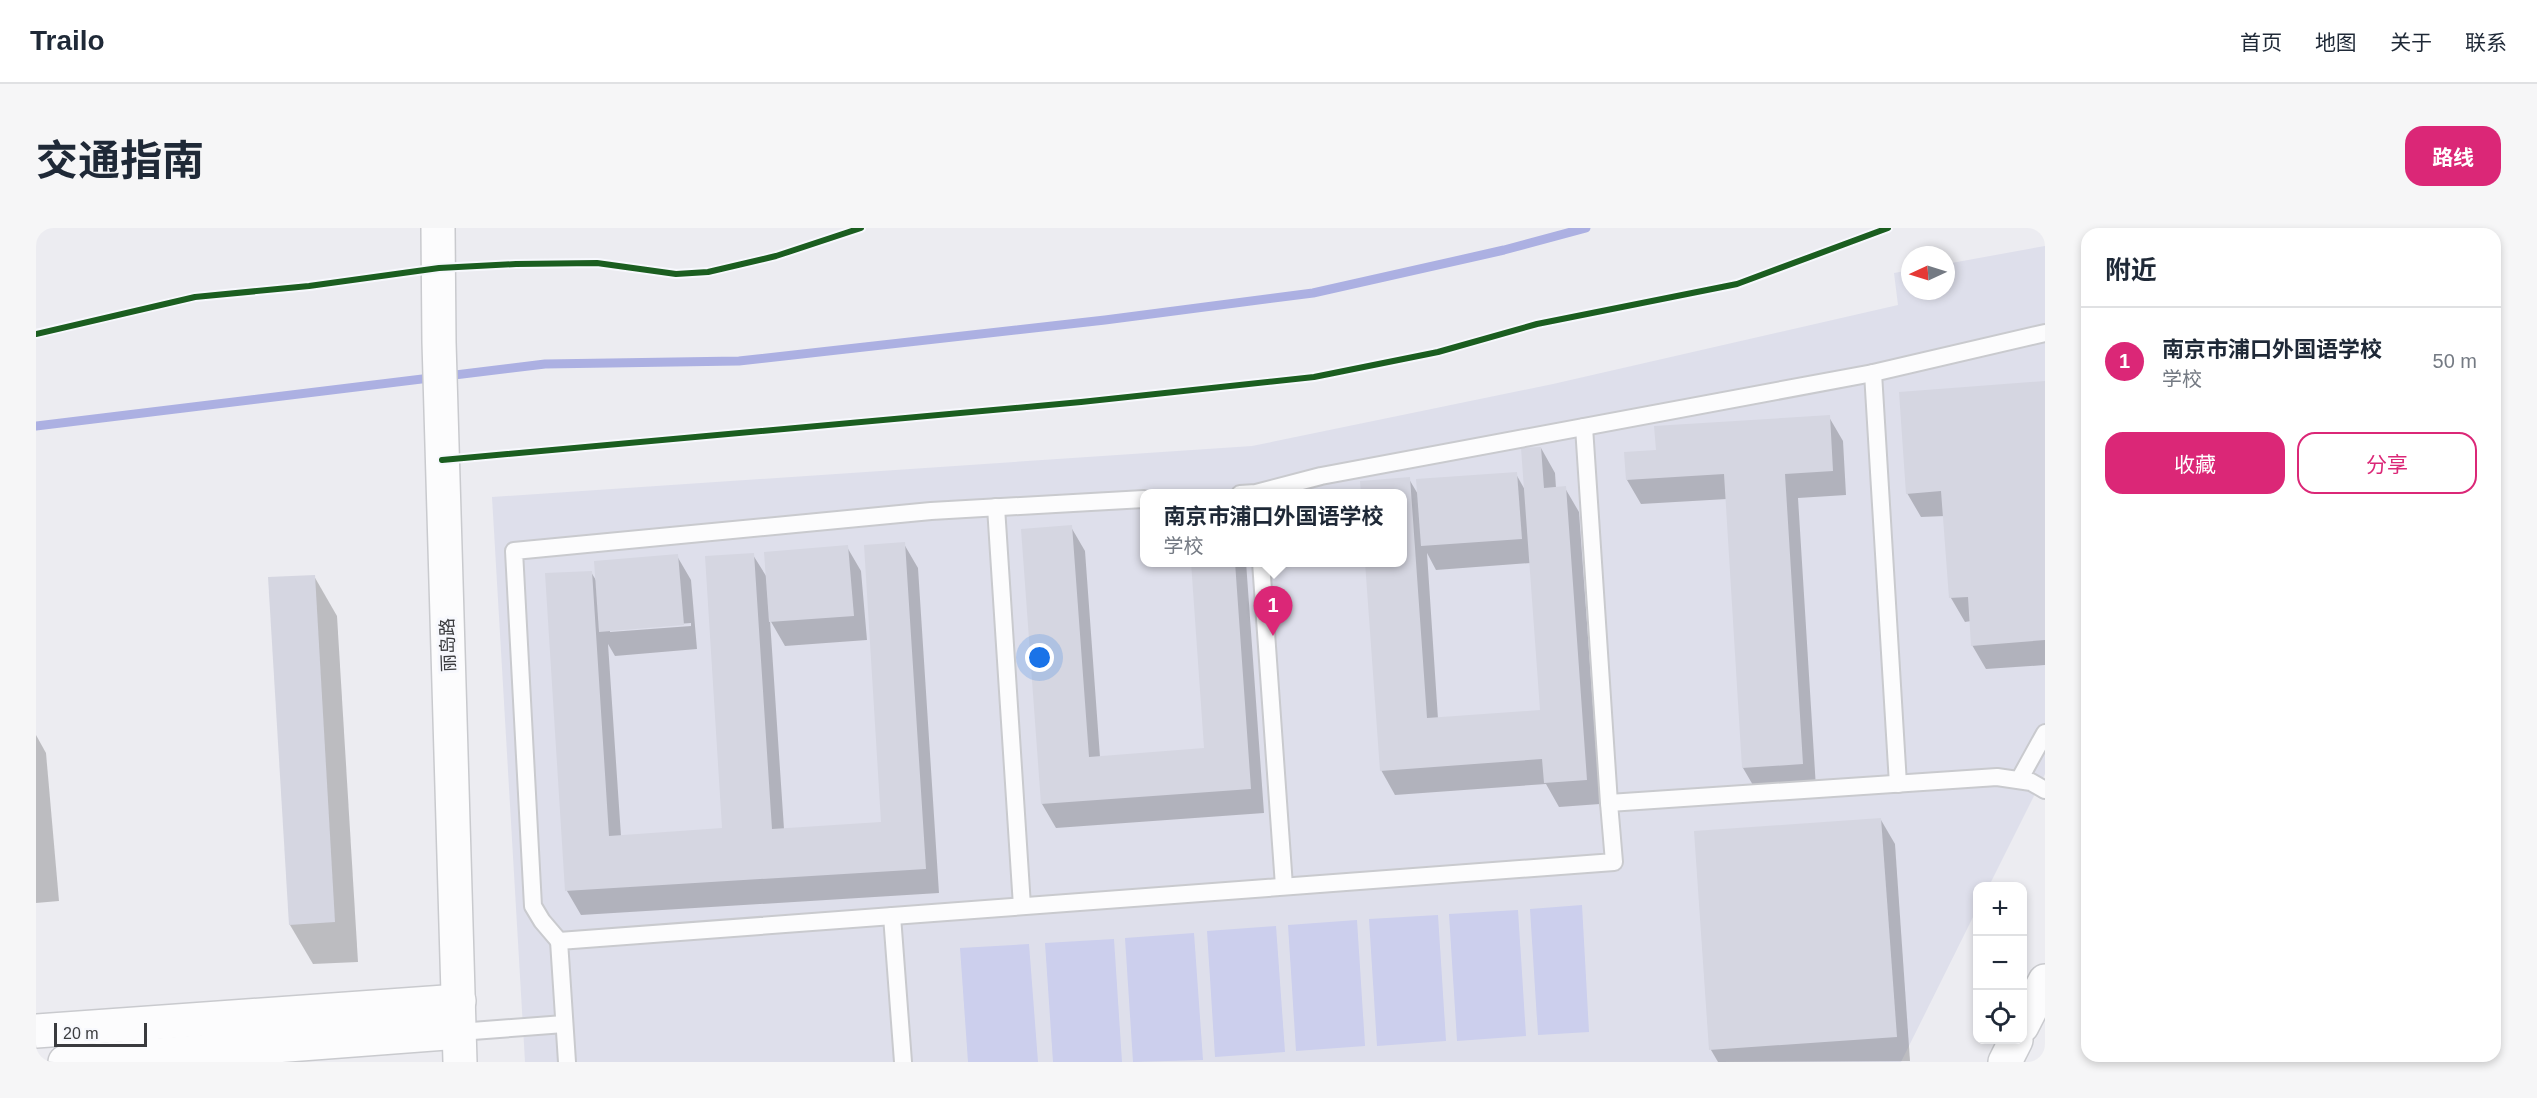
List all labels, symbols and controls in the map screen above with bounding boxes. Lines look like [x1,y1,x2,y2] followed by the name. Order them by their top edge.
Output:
[30,25,105,56] text: Trailo
[2240,31,2282,54] text: 首页
[2315,31,2357,54] text: 地图
[2390,31,2432,54] text: 关于
[2465,31,2507,54] text: 联系
[2405,126,2501,186] button: 路线
[36,137,204,184] text: 交通指南
[1901,246,1955,300] north arrow
[2105,255,2157,285] text: 附近
[2162,337,2382,362] text: 南京市浦口外国语学校
[2119,350,2130,372] text: 1
[2433,350,2477,372] text: 50 m
[2162,368,2202,390] text: 学校
[2105,432,2285,494] button: 收藏
[2297,432,2477,494] button: 分享
[1140,489,1407,567] popup
[1163,504,1384,529] text: 南京市浦口外国语学校
[1163,535,1203,557] text: 学校
[1254,586,1292,636] pin: 1
[437,618,459,672] street label: 丽岛路
[1025,643,1054,672] your location
[1973,882,2027,1044] map controls
[1973,882,2027,936] button: +
[1973,936,2027,990] button: −
[1973,990,2027,1044] button: locate
[54,1020,147,1048] scale bar
[63,1025,99,1042] text: 20 m

